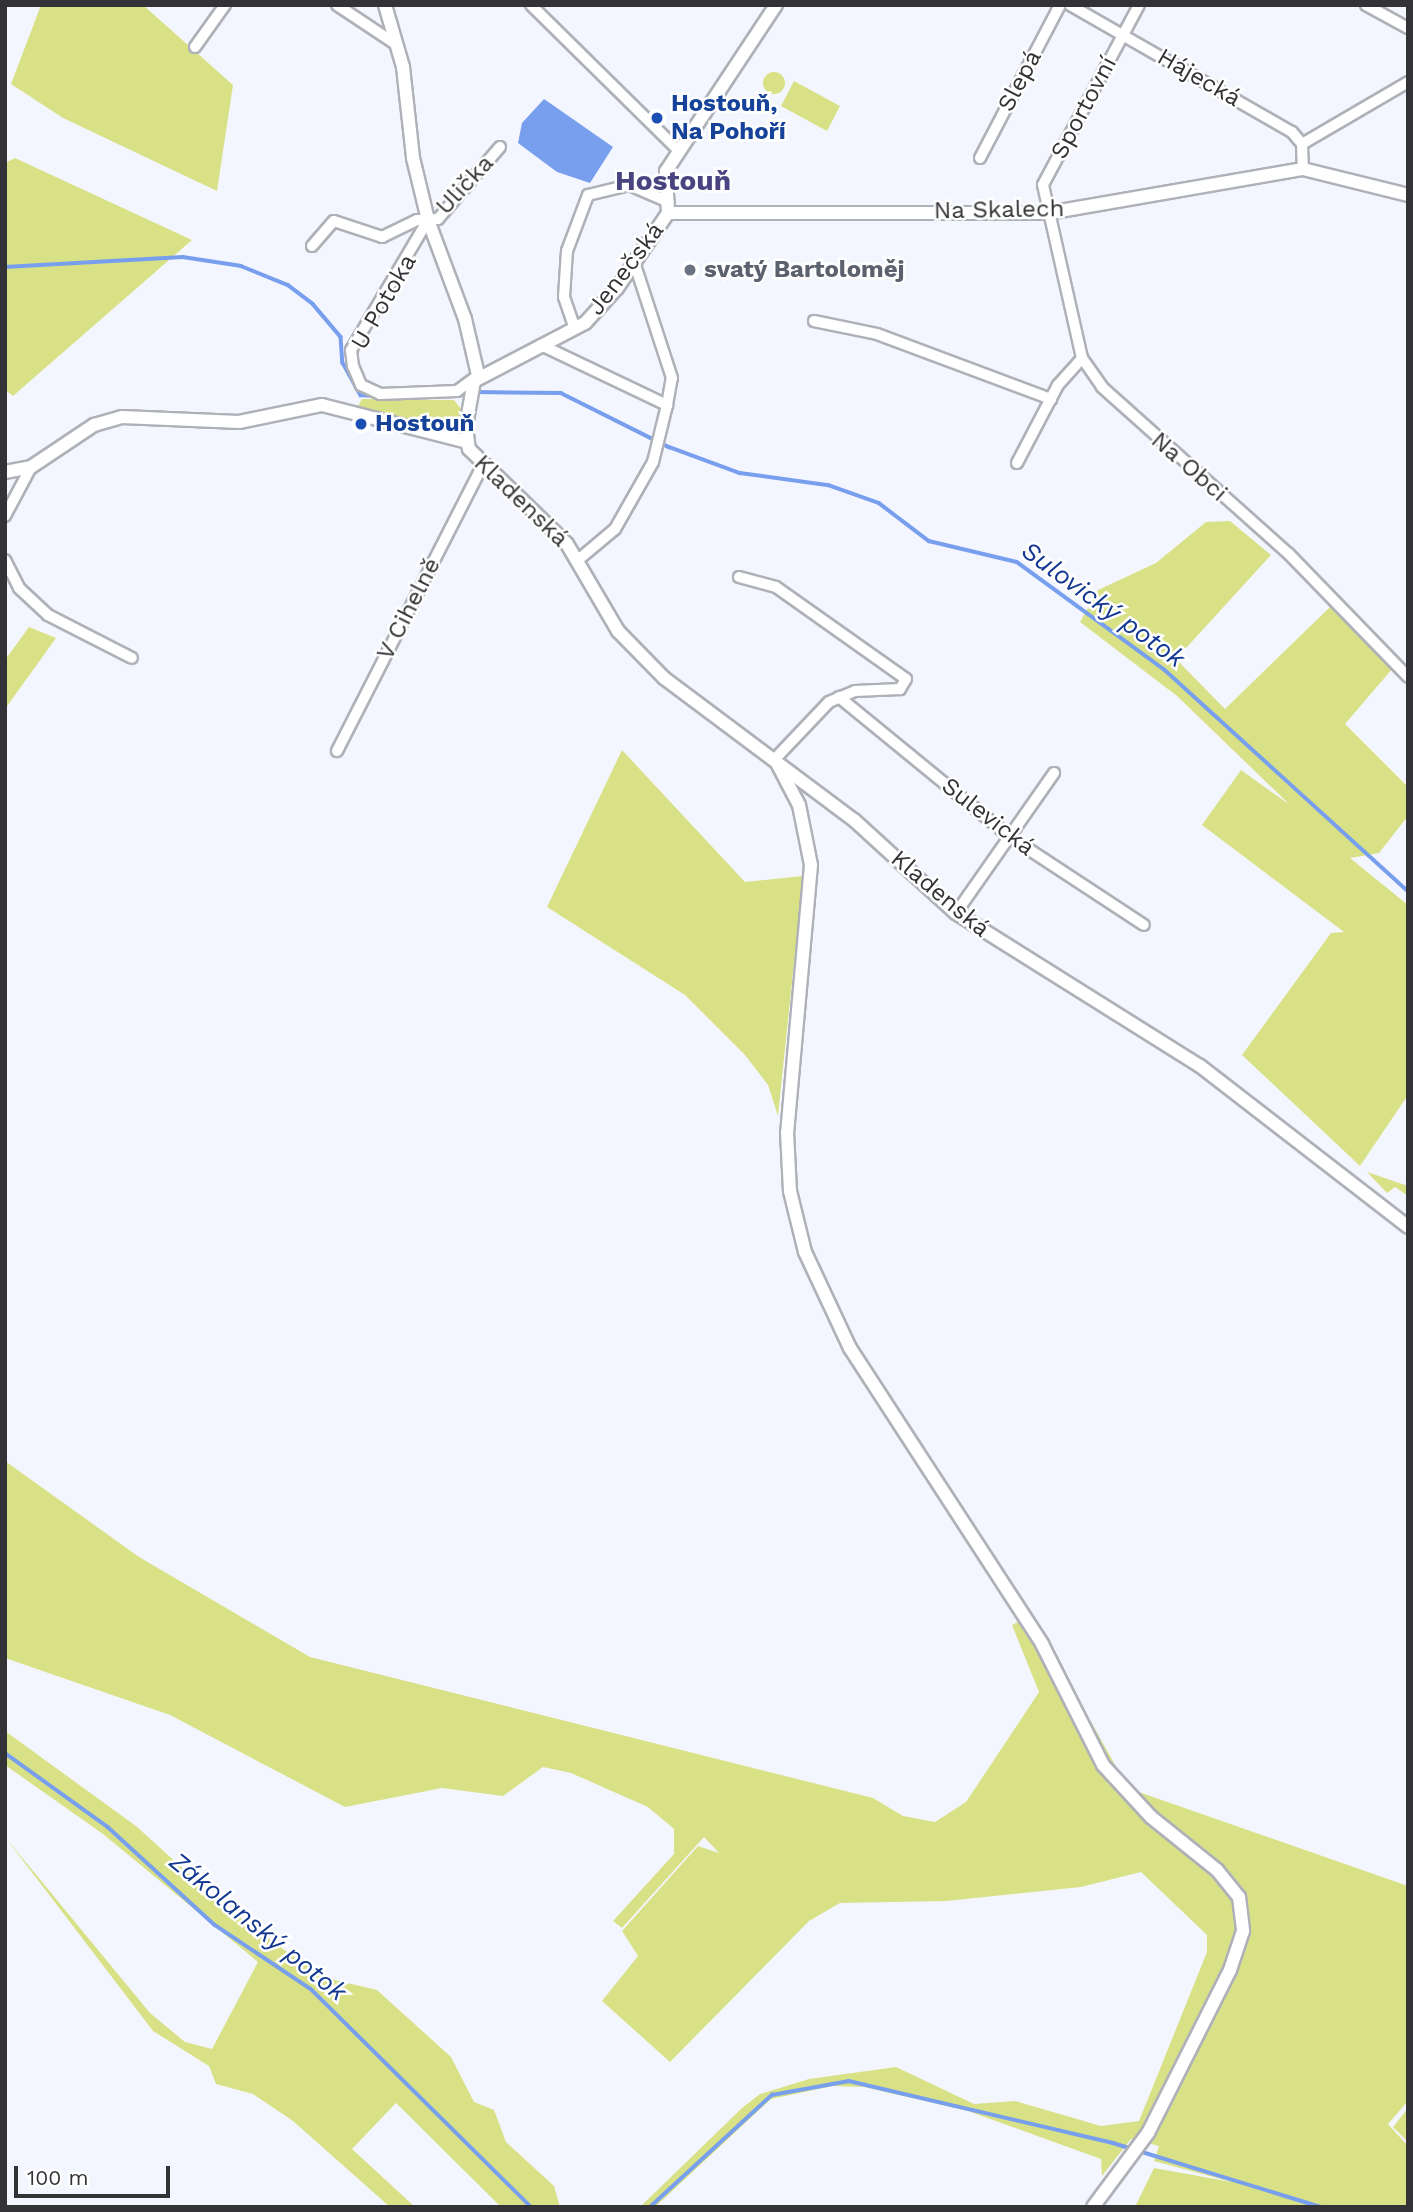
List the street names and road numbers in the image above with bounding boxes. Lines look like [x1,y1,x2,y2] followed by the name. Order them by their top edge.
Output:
[1152,43,1246,113] street label: Hájecká
[992,45,1048,117] street label: Slepá
[1045,52,1123,164] street label: Sportovní
[430,149,500,221] street label: Ulička
[933,194,1065,226] street label: Na Skalech
[582,217,670,321] street label: Jenečská
[345,249,423,355] street label: U Potoka
[1145,426,1233,508] street label: Na Obci
[468,449,574,553] street label: Kladenská
[371,553,447,665] street label: V Cihelně
[936,772,1040,862] street label: Sulevická
[885,844,995,944] street label: Kladenská

